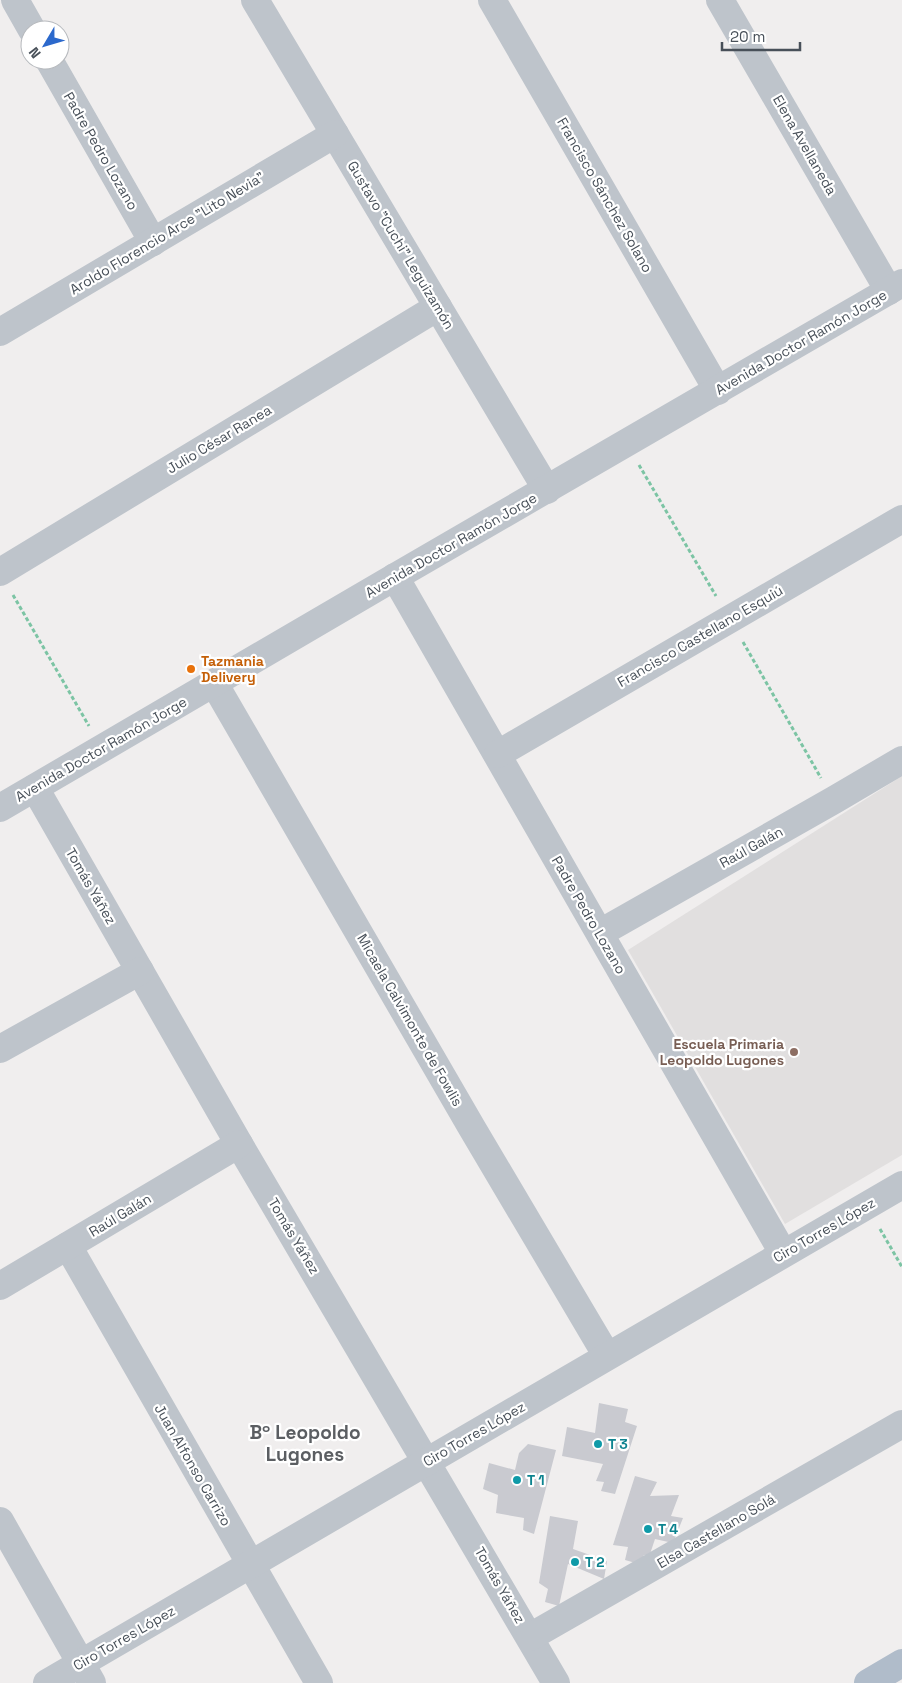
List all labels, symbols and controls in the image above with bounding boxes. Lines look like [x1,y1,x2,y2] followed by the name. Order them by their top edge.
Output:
[20,20,70,70] north arrow
[722,20,800,52] scale bar
[730,27,765,46] text: 20 m
[25,44,45,62] text: N
[60,89,142,213] street label: Padre Pedro Lozano
[769,92,841,198] street label: Elena Avellaneda
[553,114,657,276] street label: Francisco Sánchez Solano
[343,157,459,333] street label: Gustavo "Cuchi" Leguizamón
[66,168,268,298] street label: Aroldo Florencio Arce "Lito Nevia"
[712,285,890,399] street label: Avenida Doctor Ramón Jorge
[163,401,275,477] street label: Julio César Ranea
[362,488,540,602] street label: Avenida Doctor Ramón Jorge
[614,581,786,691] street label: Francisco Castellano Esquiú
[201,652,264,686] place label: Tazmania Delivery
[185,663,197,675] marker: Tazmania Delivery
[12,692,190,806] street label: Avenida Doctor Ramón Jorge
[716,822,786,872] street label: Raúl Galán
[62,844,120,928] street label: Tomás Yáñez
[548,853,630,977] street label: Padre Pedro Lozano
[353,931,467,1109] street label: Micaela Calvimonte de Fowlis
[660,1035,784,1069] place label: Escuela Primaria Leopoldo Lugones
[788,1046,800,1058] marker: Escuela Primaria Leopoldo Lugones
[86,1189,154,1241] street label: Raúl Galán
[770,1193,878,1267] street label: Ciro Torres López
[264,1195,324,1277] street label: Tomás Yáñez
[420,1397,528,1471] street label: Ciro Torres López
[151,1401,235,1529] street label: Juan Alfonso Carrizo
[249,1420,361,1467] district label: Bº Leopoldo Lugones
[608,1435,628,1453] place label: T 3
[592,1438,604,1450] marker: T 3
[527,1471,545,1489] place label: T 1
[511,1474,523,1486] marker: T 1
[654,1490,778,1572] street label: Elsa Castellano Solá
[658,1520,678,1538] place label: T 4
[642,1523,654,1535] marker: T 4
[471,1543,529,1627] street label: Tomás Yáñez
[585,1553,605,1571] place label: T 2
[569,1556,581,1568] marker: T 2
[70,1601,178,1675] street label: Ciro Torres López

